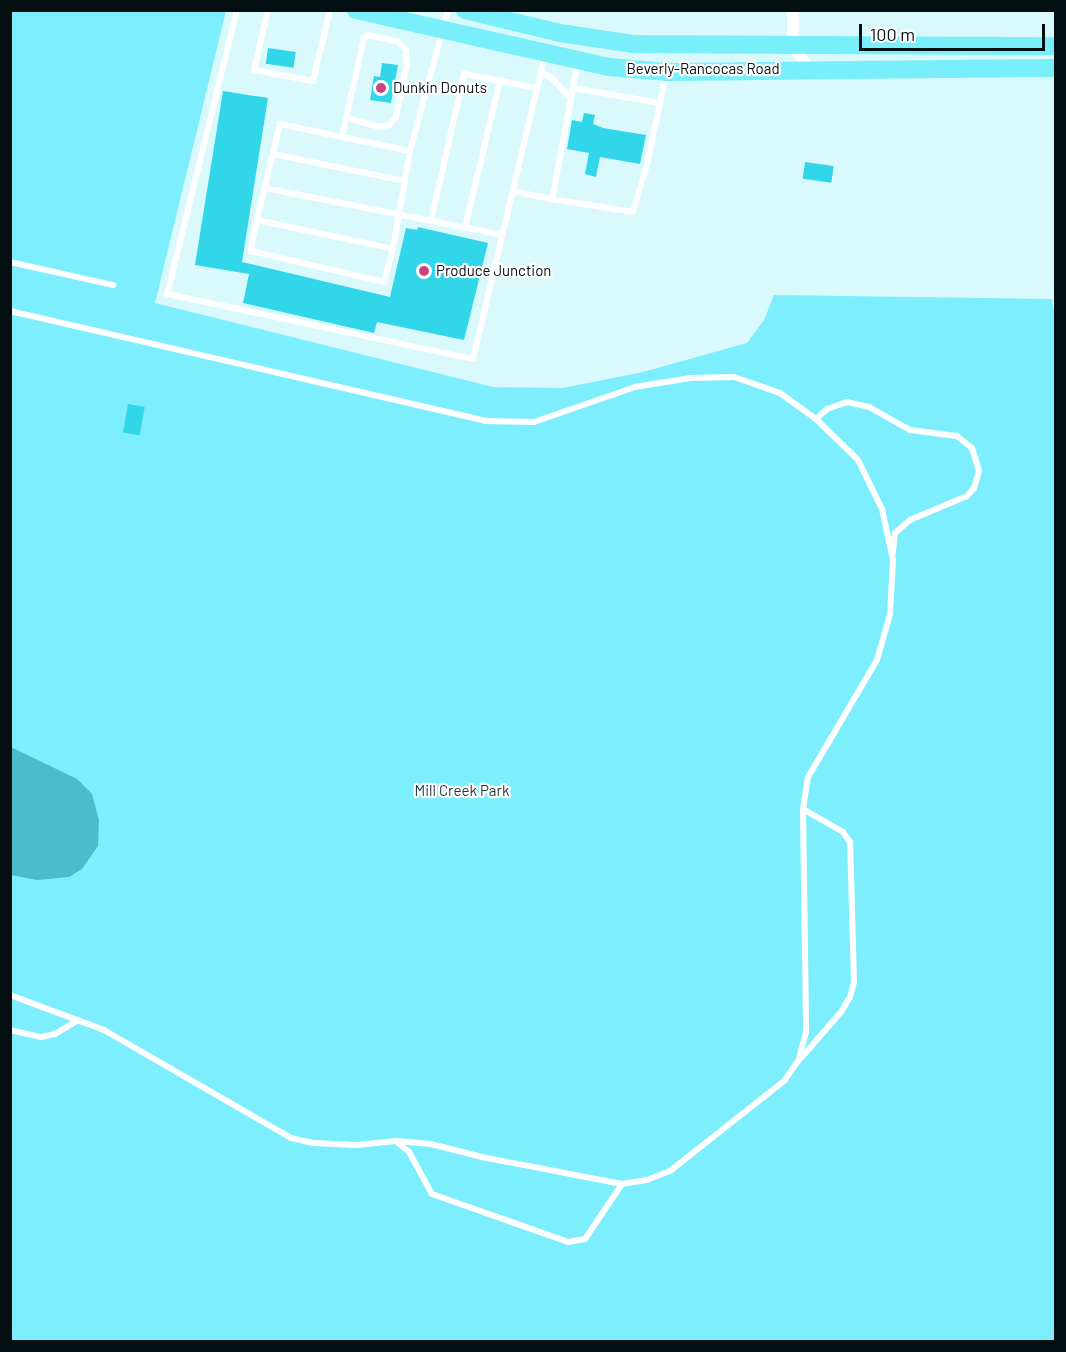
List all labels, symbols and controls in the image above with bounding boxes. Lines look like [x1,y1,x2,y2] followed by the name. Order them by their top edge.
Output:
[862,12,1048,50] scale bar
[870,23,915,45] text: 100 m
[626,60,780,78] street label: Beverly-Rancocas Road
[393,79,487,97] place label: Dunkin Donuts
[374,81,388,95] marker: Dunkin Donuts
[436,262,551,280] place label: Produce Junction
[417,264,431,278] marker: Produce Junction
[415,782,509,800] park label: Mill Creek Park

